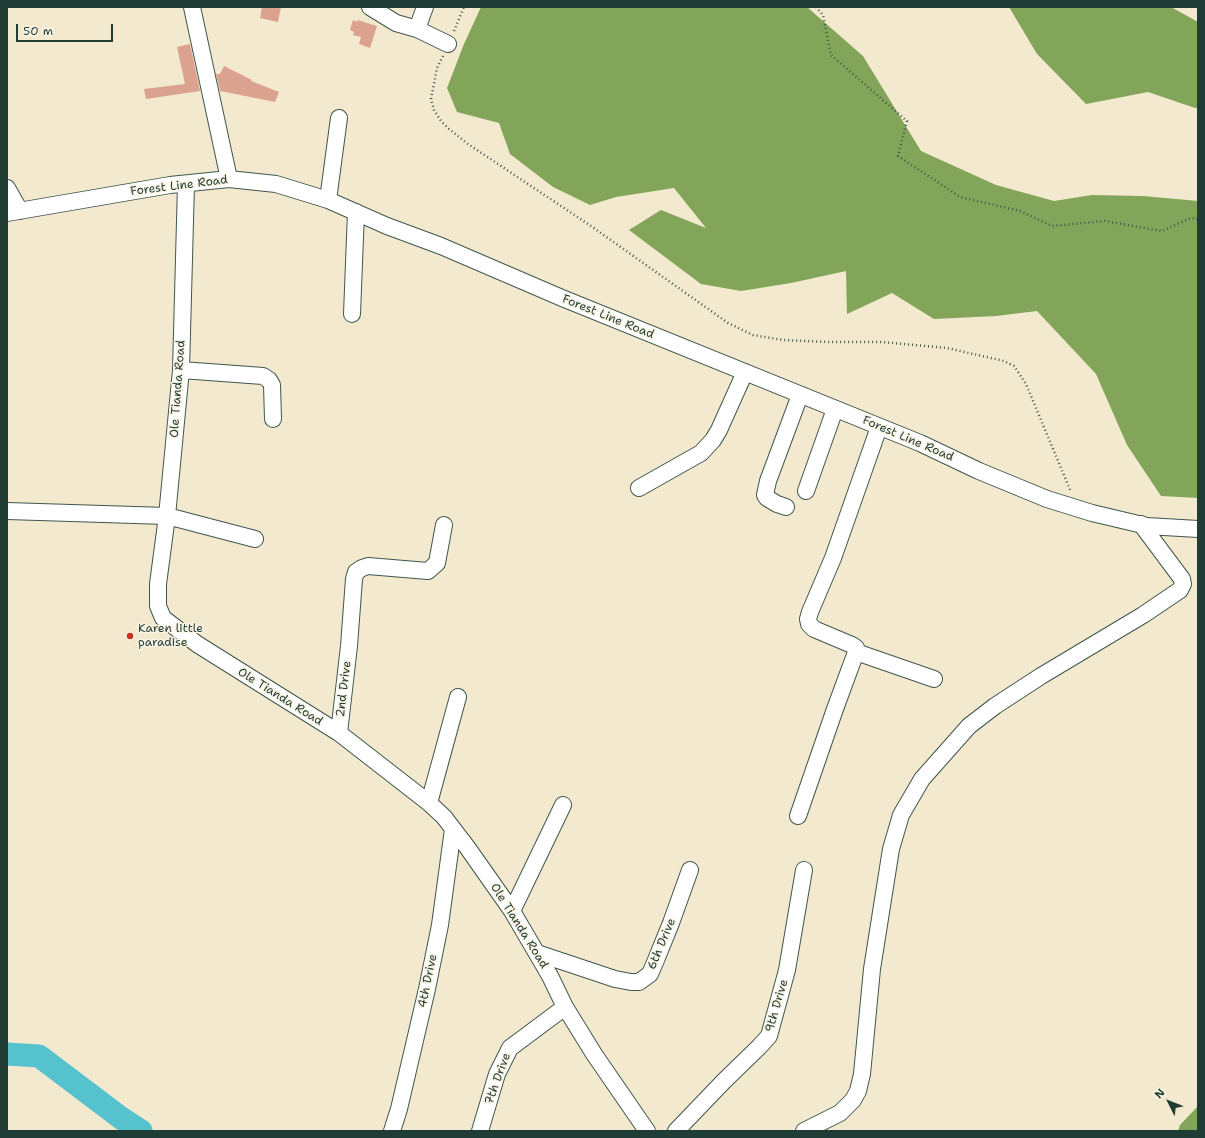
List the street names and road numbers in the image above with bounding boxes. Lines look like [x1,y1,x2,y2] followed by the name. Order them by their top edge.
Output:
[130,173,228,199] street label: Forest Line Road
[560,292,656,342] street label: Forest Line Road
[167,340,189,438] street label: Ole Tianda Road
[860,413,956,465] street label: Forest Line Road
[333,660,355,718] street label: 2nd Drive
[235,665,325,729] street label: Ole Tianda Road
[487,881,551,971] street label: Ole Tianda Road
[645,916,679,972] street label: 6th Drive
[415,953,441,1009] street label: 4th Drive
[763,978,791,1034] street label: 9th Drive
[482,1051,514,1107] street label: 7th Drive

